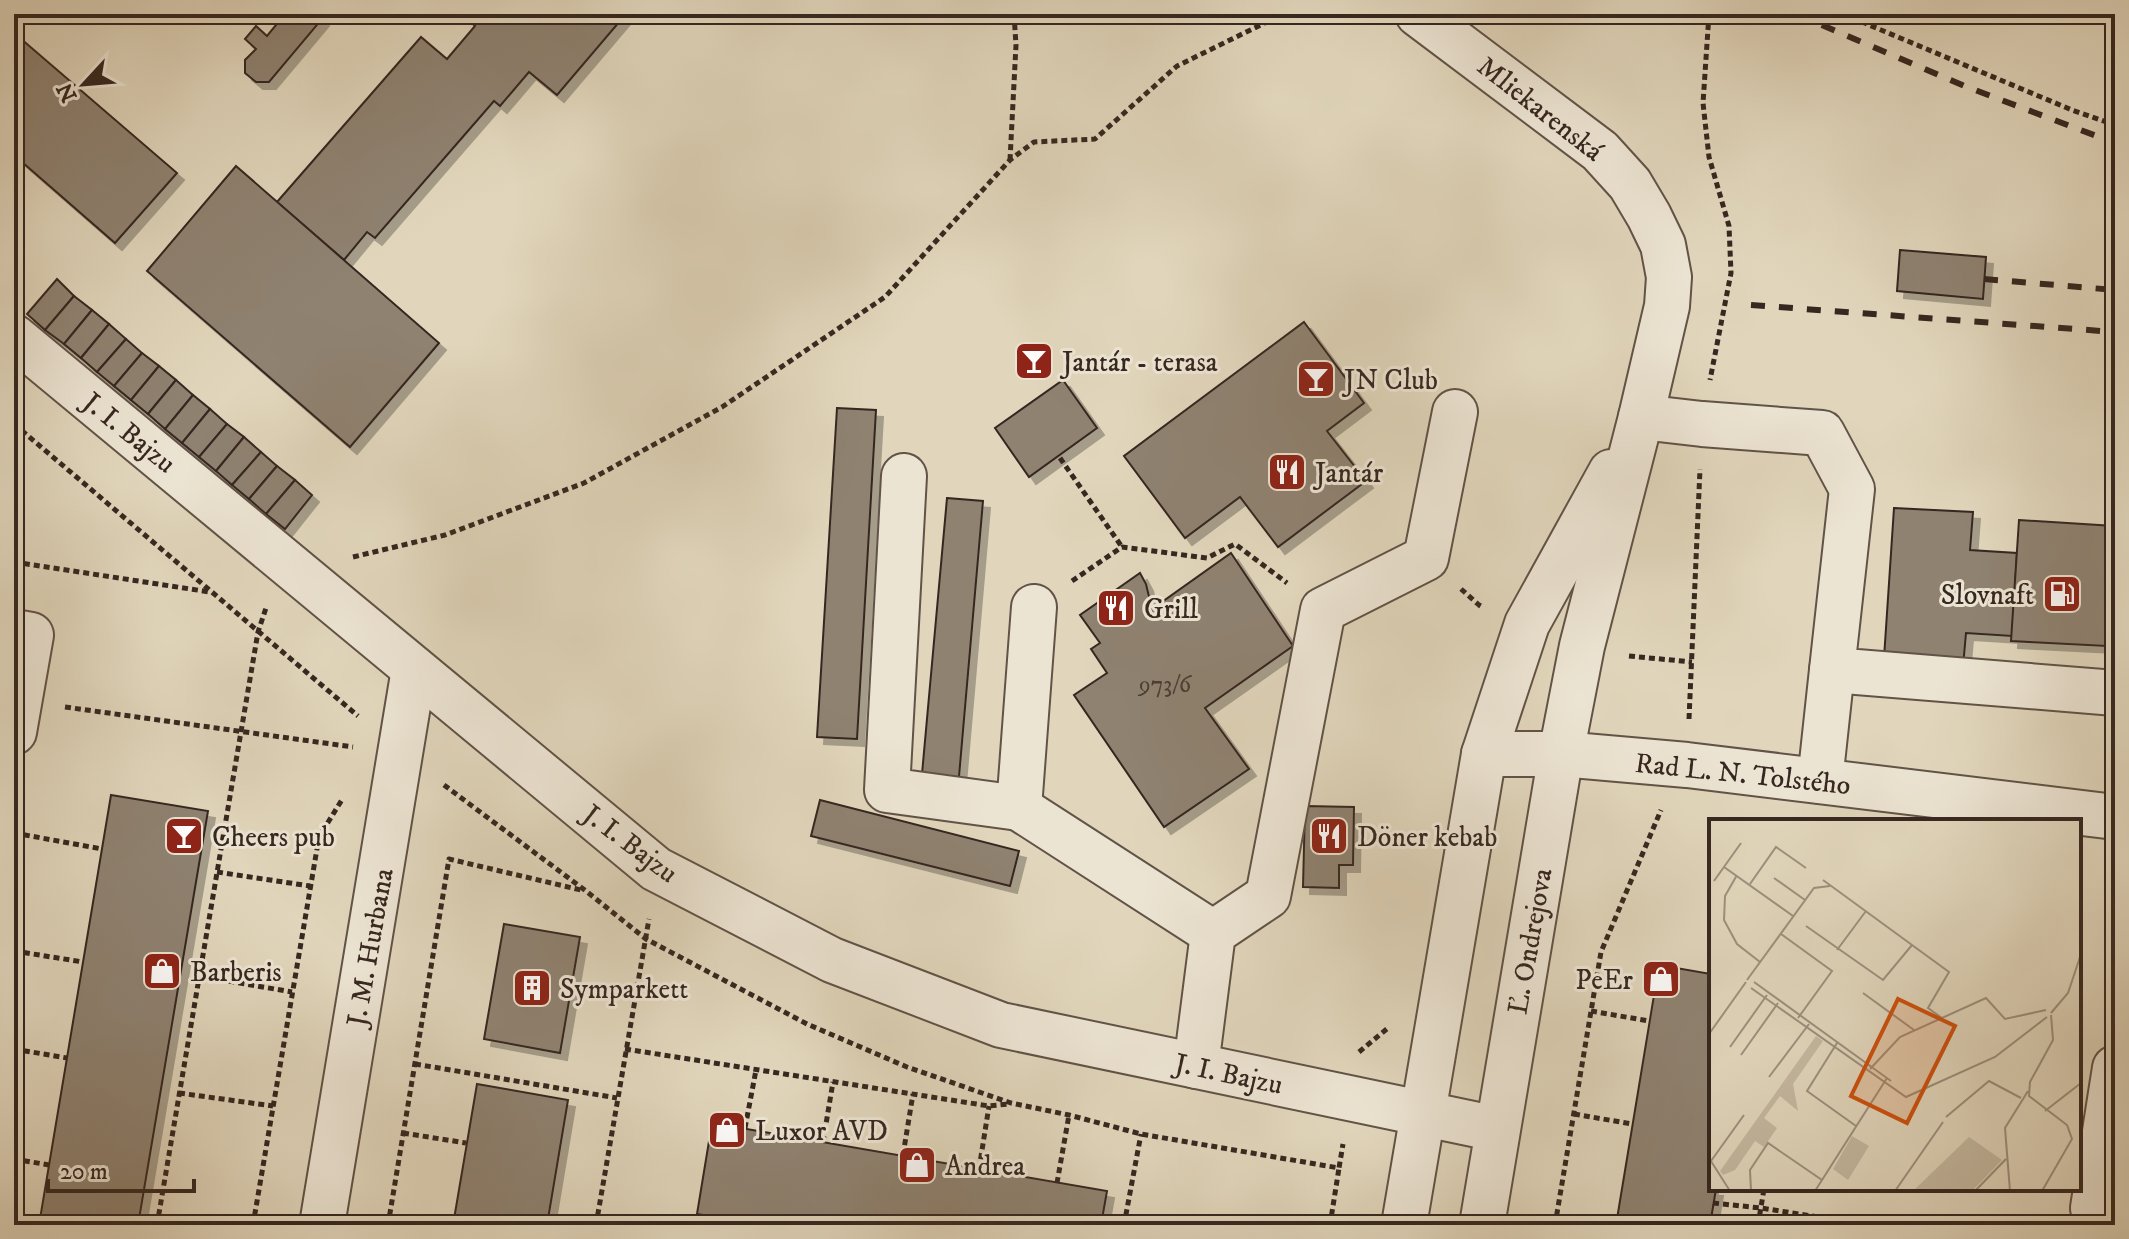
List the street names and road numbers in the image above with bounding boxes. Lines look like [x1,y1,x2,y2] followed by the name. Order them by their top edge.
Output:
[1470,49,1610,169] street label: Mliekarenská
[73,383,183,481] street label: J. I. Bajzu
[1633,746,1852,803] street label: Rad L. N. Tolstého
[573,795,684,891] street label: J. I. Bajzu
[339,865,402,1032] street label: J. M. Hurbana
[1500,865,1561,1017] street label: Ľ. Ondrejova
[1169,1045,1286,1103] street label: J. I. Bajzu

